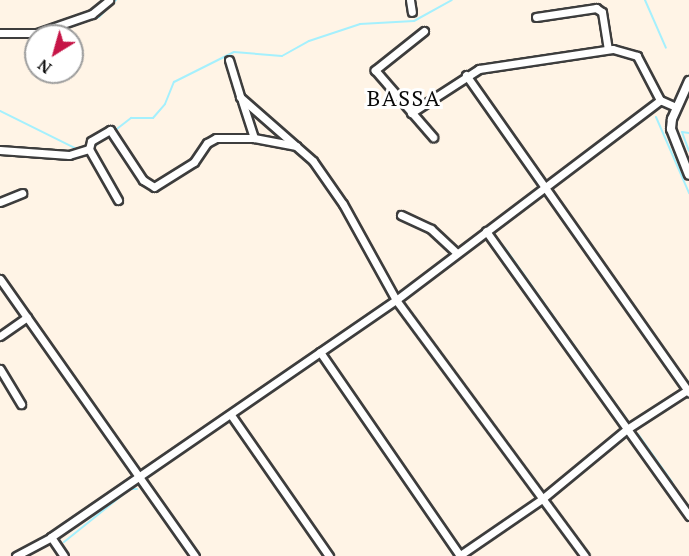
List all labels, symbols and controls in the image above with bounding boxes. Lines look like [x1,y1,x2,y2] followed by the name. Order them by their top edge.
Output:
[24,24,84,84] north arrow
[33,54,56,79] text: N
[367,85,441,111] district label: BASSA

